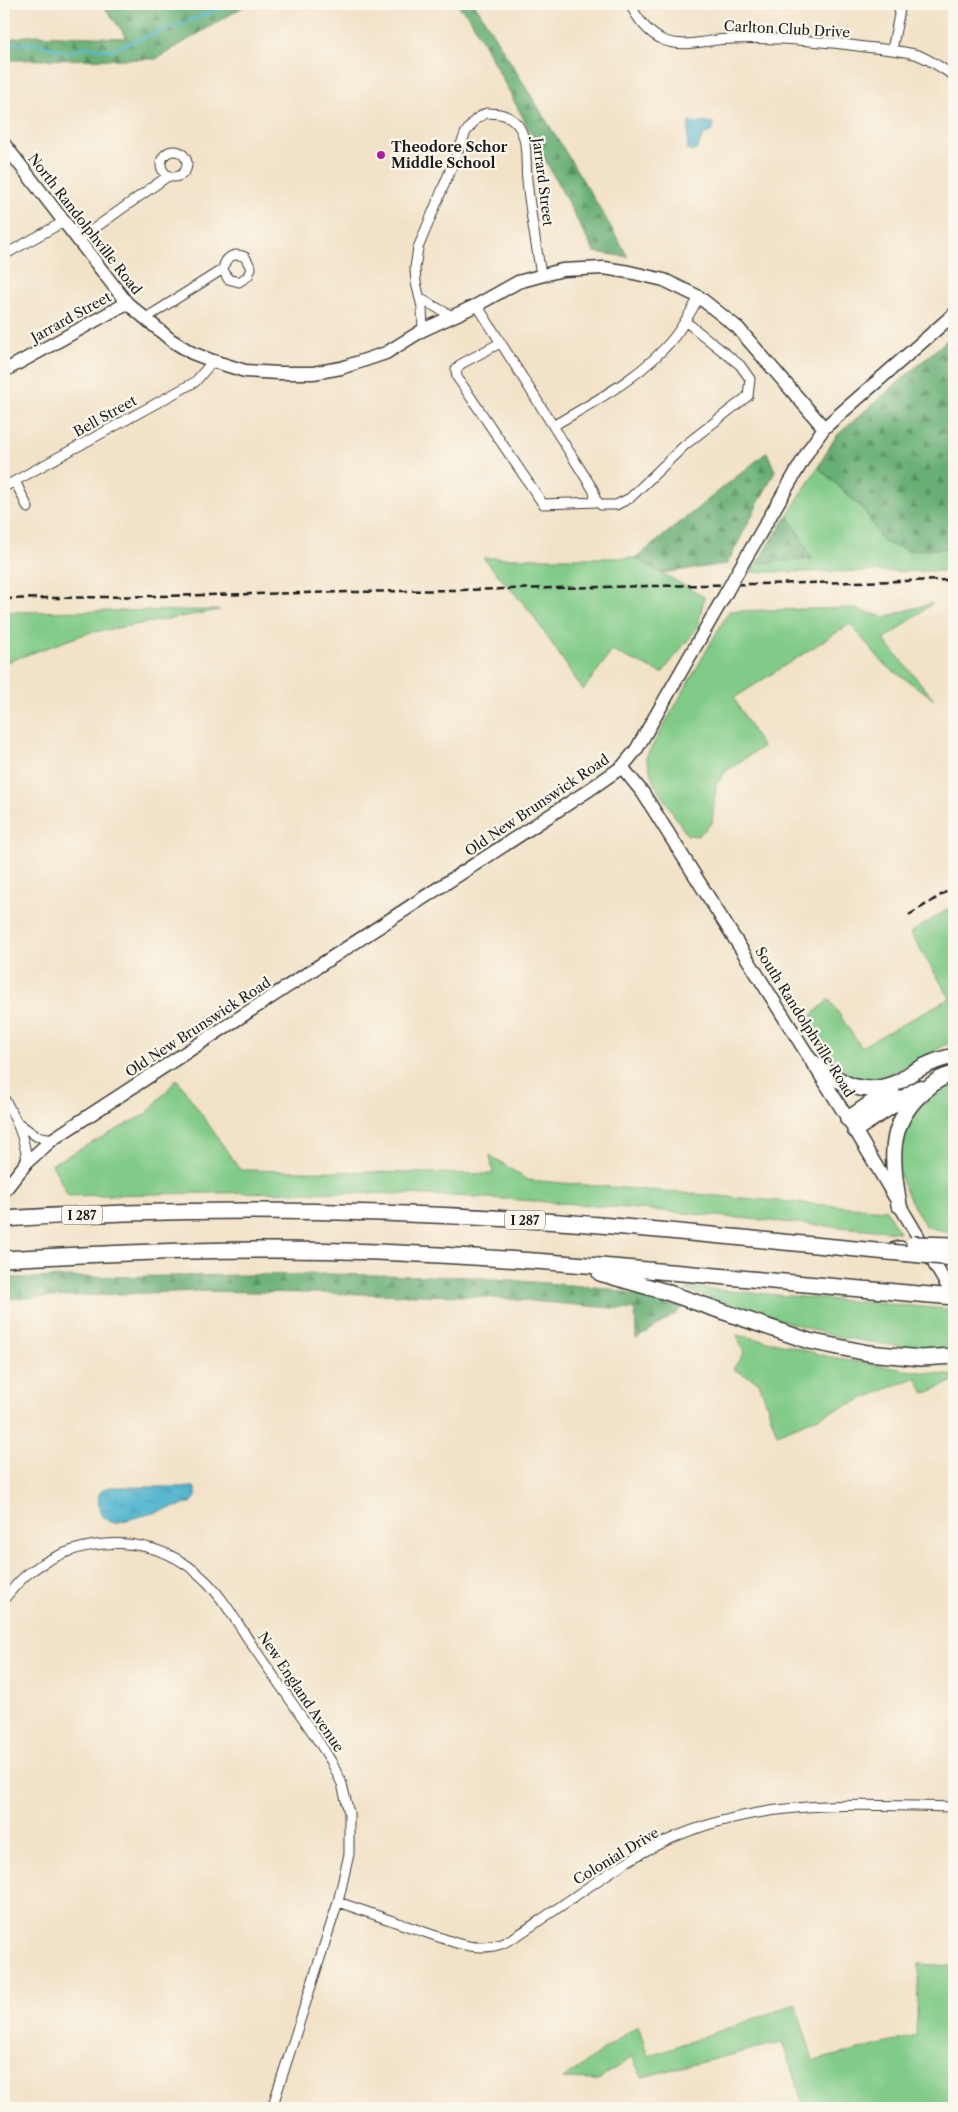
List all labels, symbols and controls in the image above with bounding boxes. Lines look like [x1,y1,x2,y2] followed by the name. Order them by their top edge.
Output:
[723,17,851,41] street label: Carlton Club Drive
[528,135,557,227] street label: Jarrard Street
[391,138,508,172] place label: Theodore Schor Middle School
[375,149,387,161] marker: Theodore Schor Middle School
[24,150,146,299] street label: North Randolphville Road
[26,288,114,347] street label: Jarrard Street
[70,391,140,441] street label: Bell Street
[461,750,613,860] street label: Old New Brunswick Road
[751,943,859,1101] street label: South Randolphville Road
[122,973,275,1081] street label: Old New Brunswick Road
[62,1206,102,1224] road number: I 287
[505,1210,545,1230] road number: I 287
[254,1628,348,1756] street label: New England Avenue
[570,1823,662,1889] street label: Colonial Drive

